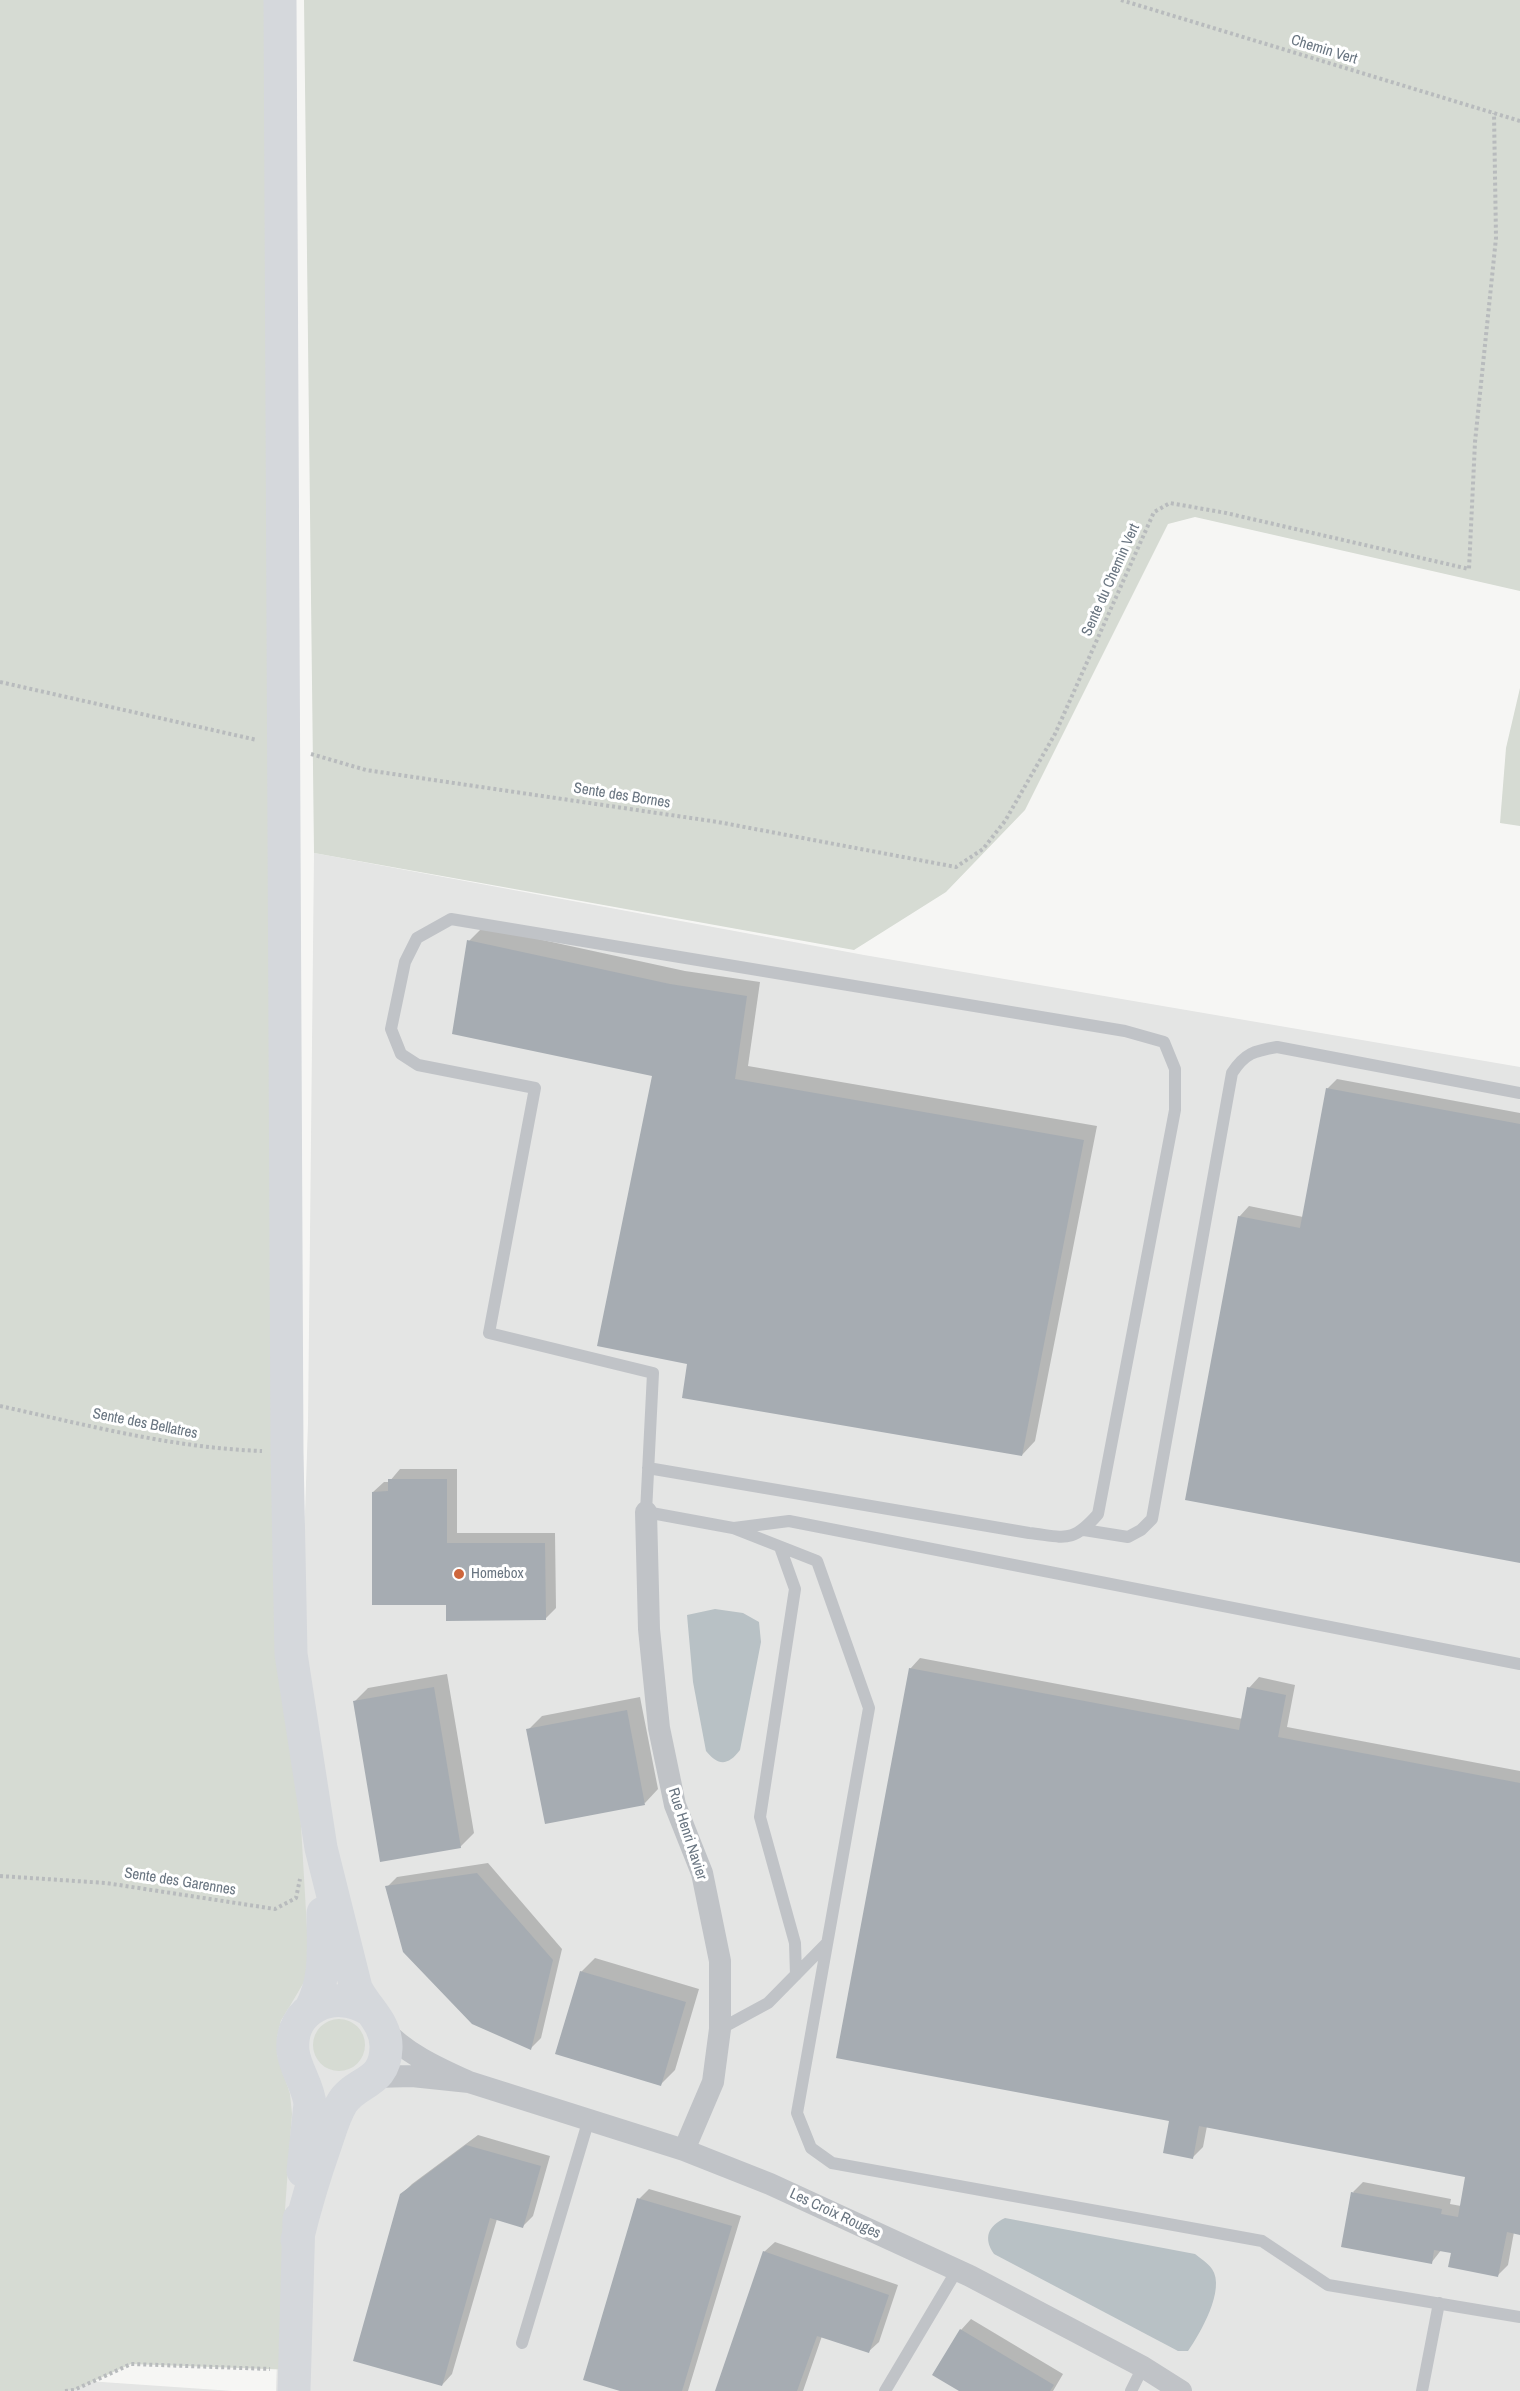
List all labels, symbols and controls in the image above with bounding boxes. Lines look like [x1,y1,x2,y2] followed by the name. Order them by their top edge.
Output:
[1289,31,1359,69] street label: Chemin Vert
[1078,521,1144,639] street label: Sente du Chemin Vert
[572,779,672,813] street label: Sente des Bornes
[91,1405,199,1443] street label: Sente des Bellatres
[471,1565,524,1583] place label: Homebox
[452,1567,466,1581] marker: Homebox
[664,1786,710,1882] street label: Rue Henri Navier
[123,1864,237,1900] street label: Sente des Garennes
[787,2185,883,2243] street label: Les Croix Rouges

